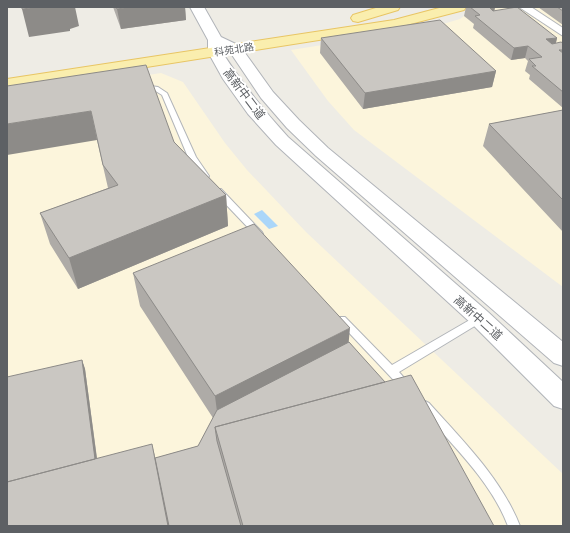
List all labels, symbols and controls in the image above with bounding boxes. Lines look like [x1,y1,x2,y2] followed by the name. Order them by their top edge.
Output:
[213,40,255,59] street label: 科苑北路
[220,65,268,122] street label: 高新中二道
[451,292,506,343] street label: 高新中二道

